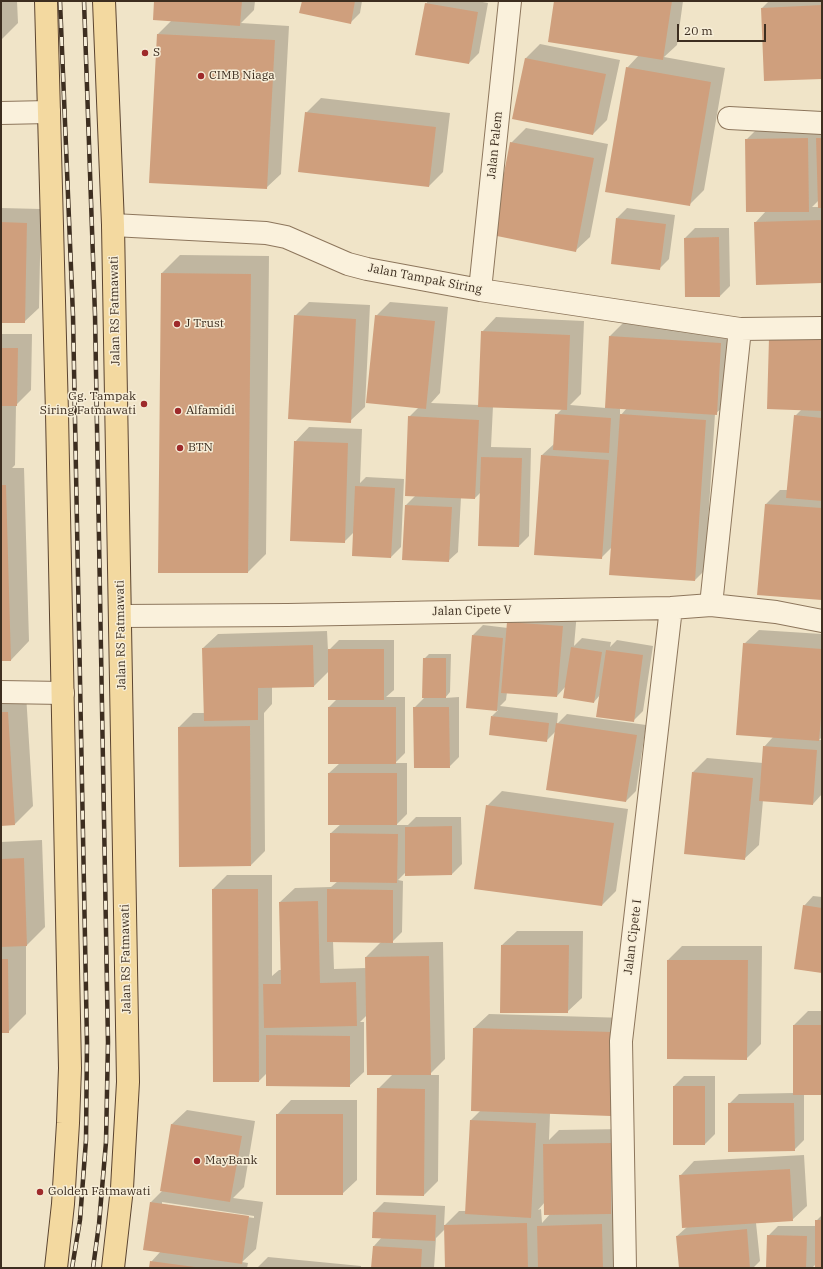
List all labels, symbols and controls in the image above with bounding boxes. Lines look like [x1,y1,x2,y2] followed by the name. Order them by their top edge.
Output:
[679,16,768,42] scale bar
[684,23,713,38] text: 20 m
[153,46,160,60] place label: S
[140,48,150,58] marker: S
[209,69,275,83] place label: CIMB Niaga
[196,71,206,81] marker: CIMB Niaga
[484,110,506,180] street label: Jalan Palem
[107,256,123,366] street label: Jalan RS Fatmawati
[367,261,483,297] street label: Jalan Tampak Siring
[185,317,224,331] place label: J Trust
[172,319,182,329] marker: J Trust
[40,390,136,418] place label: Gg. Tampak Siring Fatmawati
[139,399,149,409] marker: Gg. Tampak Siring Fatmawati
[186,404,235,418] place label: Alfamidi
[173,406,183,416] marker: Alfamidi
[188,441,213,455] place label: BTN
[175,443,185,453] marker: BTN
[113,580,129,690] street label: Jalan RS Fatmawati
[432,603,512,619] street label: Jalan Cipete V
[621,899,645,975] street label: Jalan Cipete I
[118,904,134,1014] street label: Jalan RS Fatmawati
[205,1154,258,1168] place label: MayBank
[192,1156,202,1166] marker: MayBank
[48,1185,150,1199] place label: Golden Fatmawati
[35,1187,45,1197] marker: Golden Fatmawati

